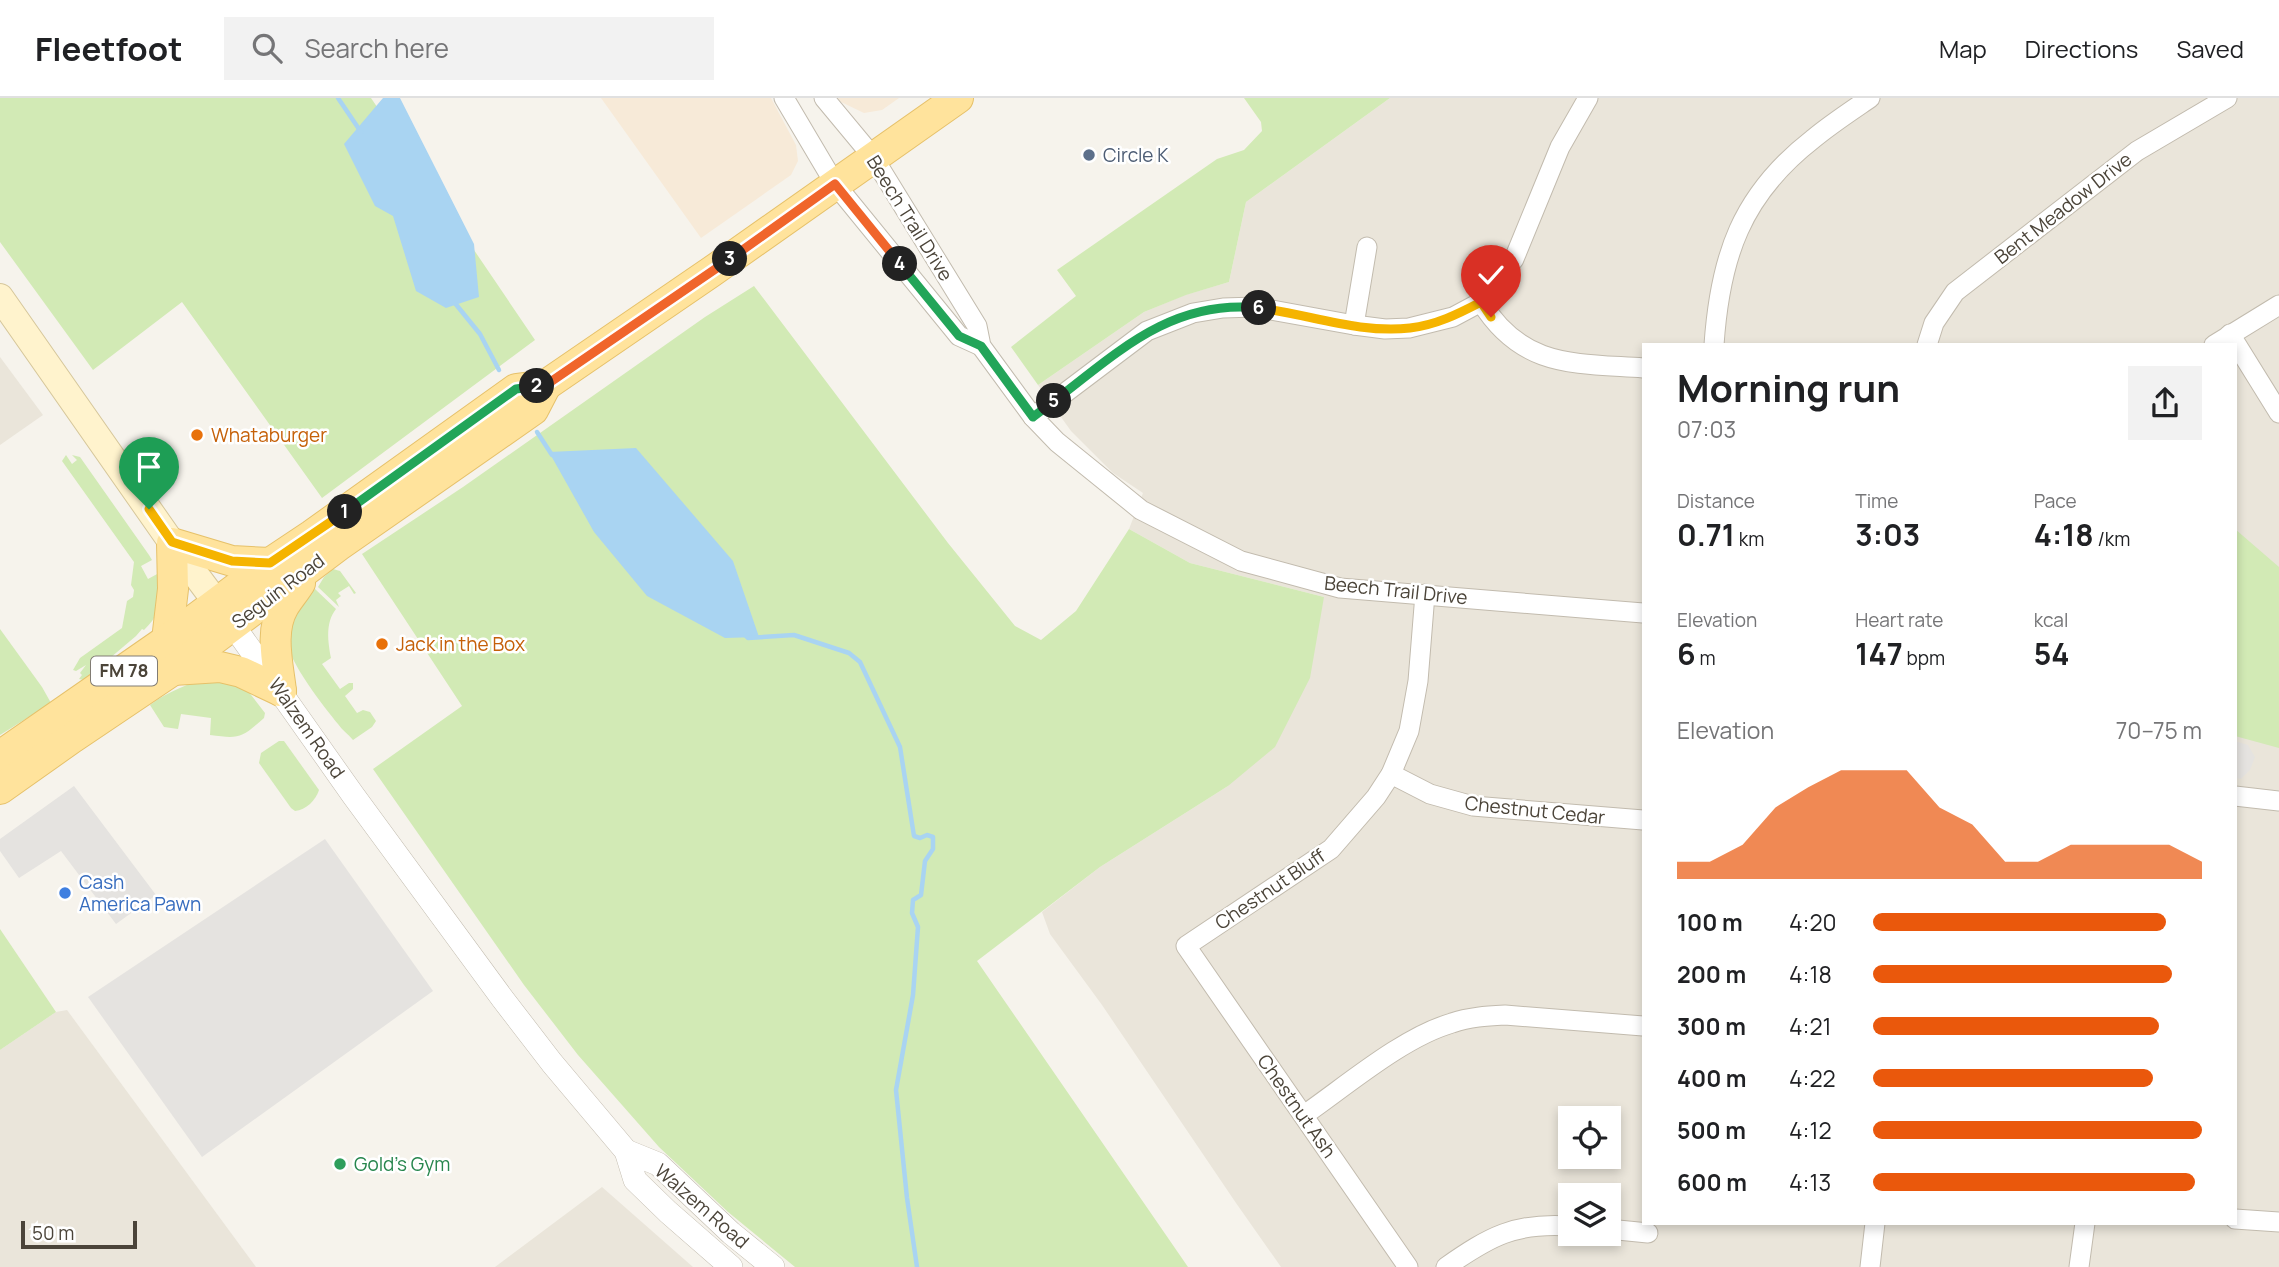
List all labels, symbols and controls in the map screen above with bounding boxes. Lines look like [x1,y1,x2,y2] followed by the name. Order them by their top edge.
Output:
[224,17,714,80] search box
[35,26,182,71] text: Fleetfoot
[248,29,286,67] icon: search
[304,30,449,66] text: Search here
[1939,32,1987,65] text: Map
[2025,32,2138,65] text: Directions
[2176,32,2244,65] text: Saved
[1103,142,1169,168] place label: Circle K
[1989,146,2137,270] street label: Bent Meadow Drive
[1081,147,1097,163] marker: Circle K
[861,150,959,286] street label: Beech Trail Drive
[712,242,748,276] pin: 3
[724,245,735,271] text: 3
[1461,245,1521,317] pin
[883,246,918,282] pin: 4
[894,250,905,276] text: 4
[1472,256,1510,294] icon: check
[1242,290,1276,326] pin: 6
[1253,294,1264,320] text: 6
[1677,361,1900,413] text: Morning run
[2128,366,2202,440] button: share
[520,368,554,404] pin: 2
[531,372,542,398] text: 2
[1036,384,1072,418] pin: 5
[1048,387,1059,413] text: 5
[1677,413,1736,445] text: 07:03
[211,422,327,448] place label: Whataburger
[189,427,205,443] marker: Whataburger
[119,437,179,509] pin
[130,448,168,486] icon: arrive
[1677,488,1755,514] text: Distance
[1855,488,1898,514] text: Time
[2034,488,2077,514] text: Pace
[328,494,362,530] pin: 1
[340,498,349,524] text: 1
[1677,514,1735,555] text: 0.71
[1855,514,1920,555] text: 3:03
[2034,514,2094,555] text: 4:18
[1735,526,1764,552] text: km
[2094,526,2130,552] text: /km
[226,548,330,634] street label: Seguin Road
[1323,570,1469,610] street label: Beech Trail Drive
[1677,607,1757,633] text: Elevation
[1855,607,1943,633] text: Heart rate
[2034,607,2068,633] text: kcal
[396,631,525,657] place label: Jack in the Box
[1677,633,1696,674] text: 6
[1855,633,1903,674] text: 147
[2034,633,2070,674] text: 54
[374,636,390,652] marker: Jack in the Box
[1696,645,1716,671] text: m
[1903,645,1945,671] text: bpm
[91,656,157,686] road number: FM 78
[263,673,351,783] street label: Walzem Road
[1677,714,1774,746] text: Elevation
[2116,714,2202,746] text: 70–75 m
[1464,790,1607,830] street label: Chestnut Cedar
[1210,842,1330,935] street label: Chestnut Bluff
[79,869,201,917] place label: Cash America Pawn
[57,885,73,901] marker: Cash America Pawn
[1677,906,1743,938] text: 100 m
[1789,906,1837,938] text: 4:20
[1677,958,1746,990] text: 200 m
[1789,958,1832,990] text: 4:18
[1677,1010,1746,1042] text: 300 m
[1789,1010,1832,1042] text: 4:21
[1252,1049,1342,1163] street label: Chestnut Ash
[1677,1062,1747,1094] text: 400 m
[1789,1062,1836,1094] text: 4:22
[1558,1106,1621,1246] map controls
[1558,1106,1621,1169] button: locate
[1677,1114,1746,1146] text: 500 m
[1789,1114,1832,1146] text: 4:12
[354,1151,450,1177] place label: Gold's Gym
[332,1156,348,1172] marker: Gold's Gym
[649,1158,755,1254] street label: Walzem Road
[1677,1166,1747,1198] text: 600 m
[1789,1166,1831,1198] text: 4:13
[1558,1183,1621,1246] button: layers
[21,1218,136,1250] scale bar
[32,1220,74,1246] text: 50 m

